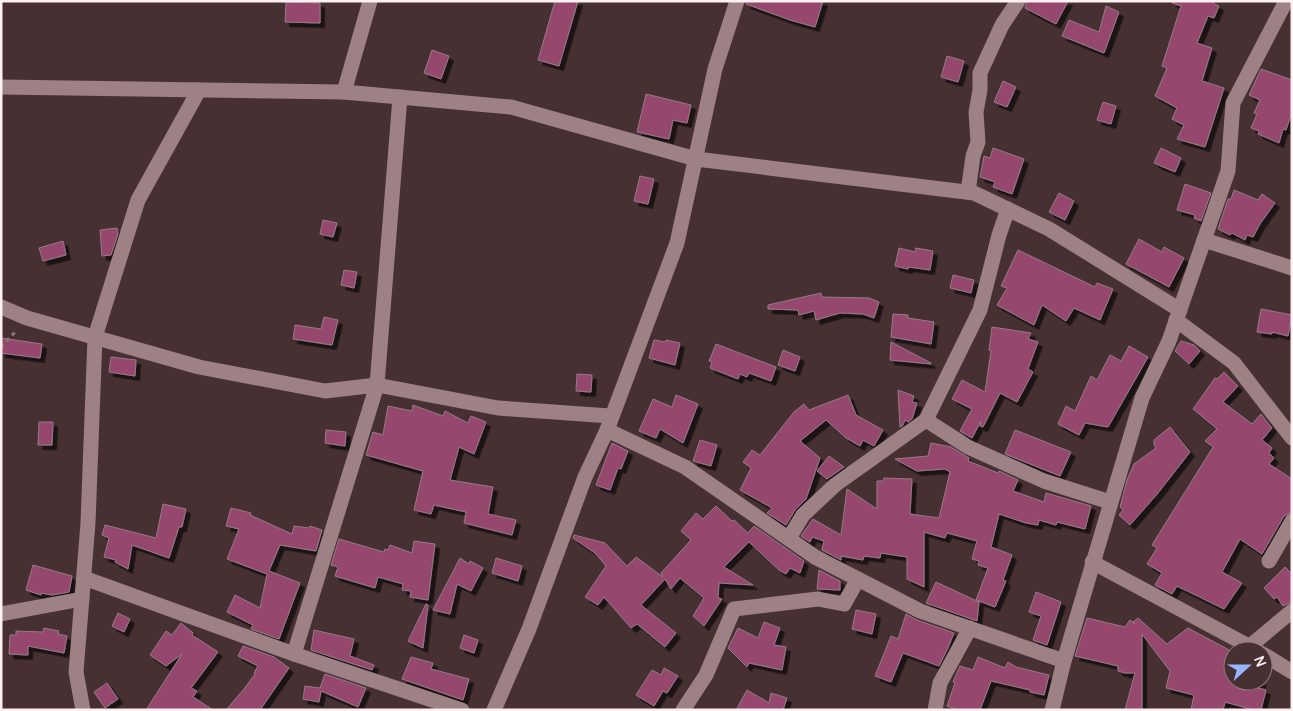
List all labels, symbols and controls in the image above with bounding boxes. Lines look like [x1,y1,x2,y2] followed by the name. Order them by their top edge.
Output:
[1223,641,1273,691] north arrow
[1250,653,1271,669] text: N

